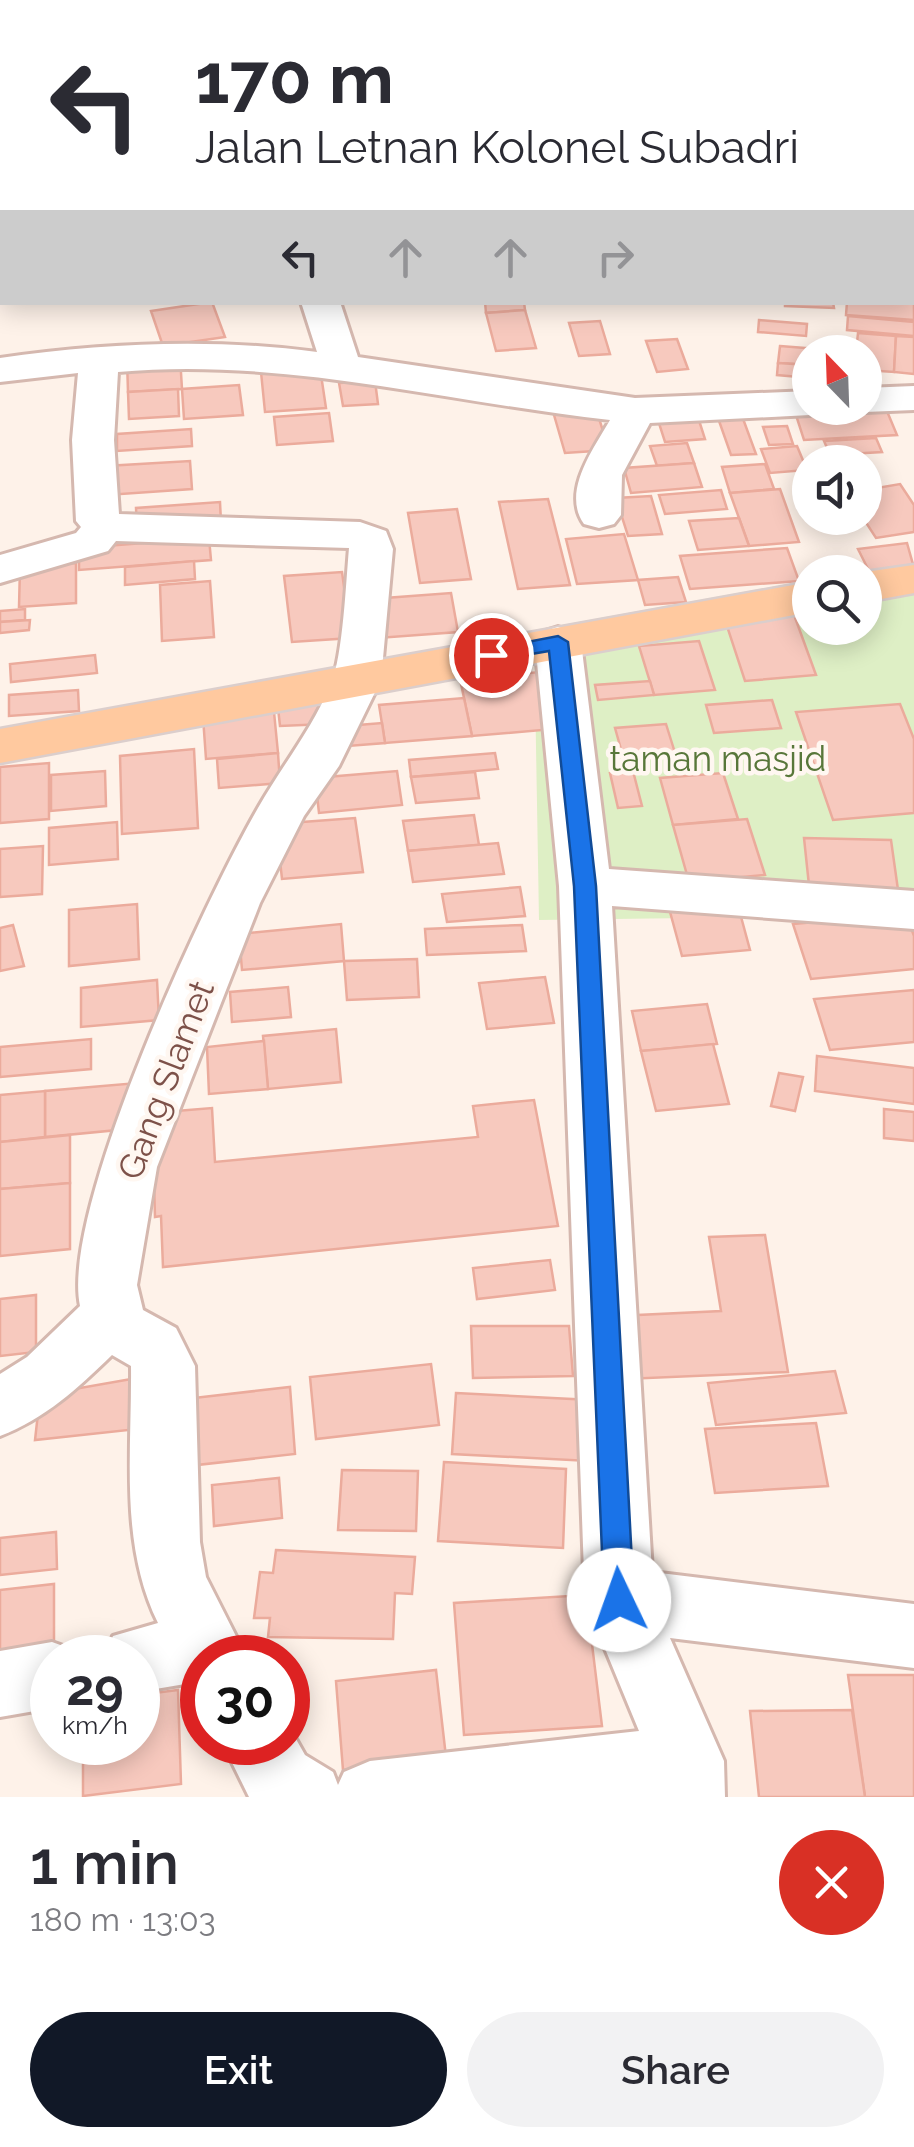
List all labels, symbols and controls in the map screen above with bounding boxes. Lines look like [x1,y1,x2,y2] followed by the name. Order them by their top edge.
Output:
[195,37,394,119] text: 170 m
[30,40,160,170] icon: left
[195,121,799,174] text: Jalan Letnan Kolonel Subadri
[273,230,328,285] icon: left
[378,230,433,285] icon: ahead
[483,230,538,285] icon: ahead
[588,230,643,285] icon: right
[792,335,882,425] north arrow
[792,335,882,645] map controls
[792,445,882,535] button: sound
[792,555,882,645] button: search
[449,613,534,698] pin
[464,628,519,683] icon: arrive
[610,738,826,779] park label: taman masjid
[109,975,222,1185] street label: Gang Slamet
[567,1548,671,1652] position arrow
[180,1635,310,1765] speed limit sign: 30
[66,1658,124,1717] text: 29
[62,1710,128,1740] text: km/h
[30,1828,179,1898] text: 1 min
[779,1830,884,1935] button: close
[30,1901,216,1938] text: 180 m · 13:03
[30,2012,447,2127] button: Exit
[467,2012,884,2127] button: Share

